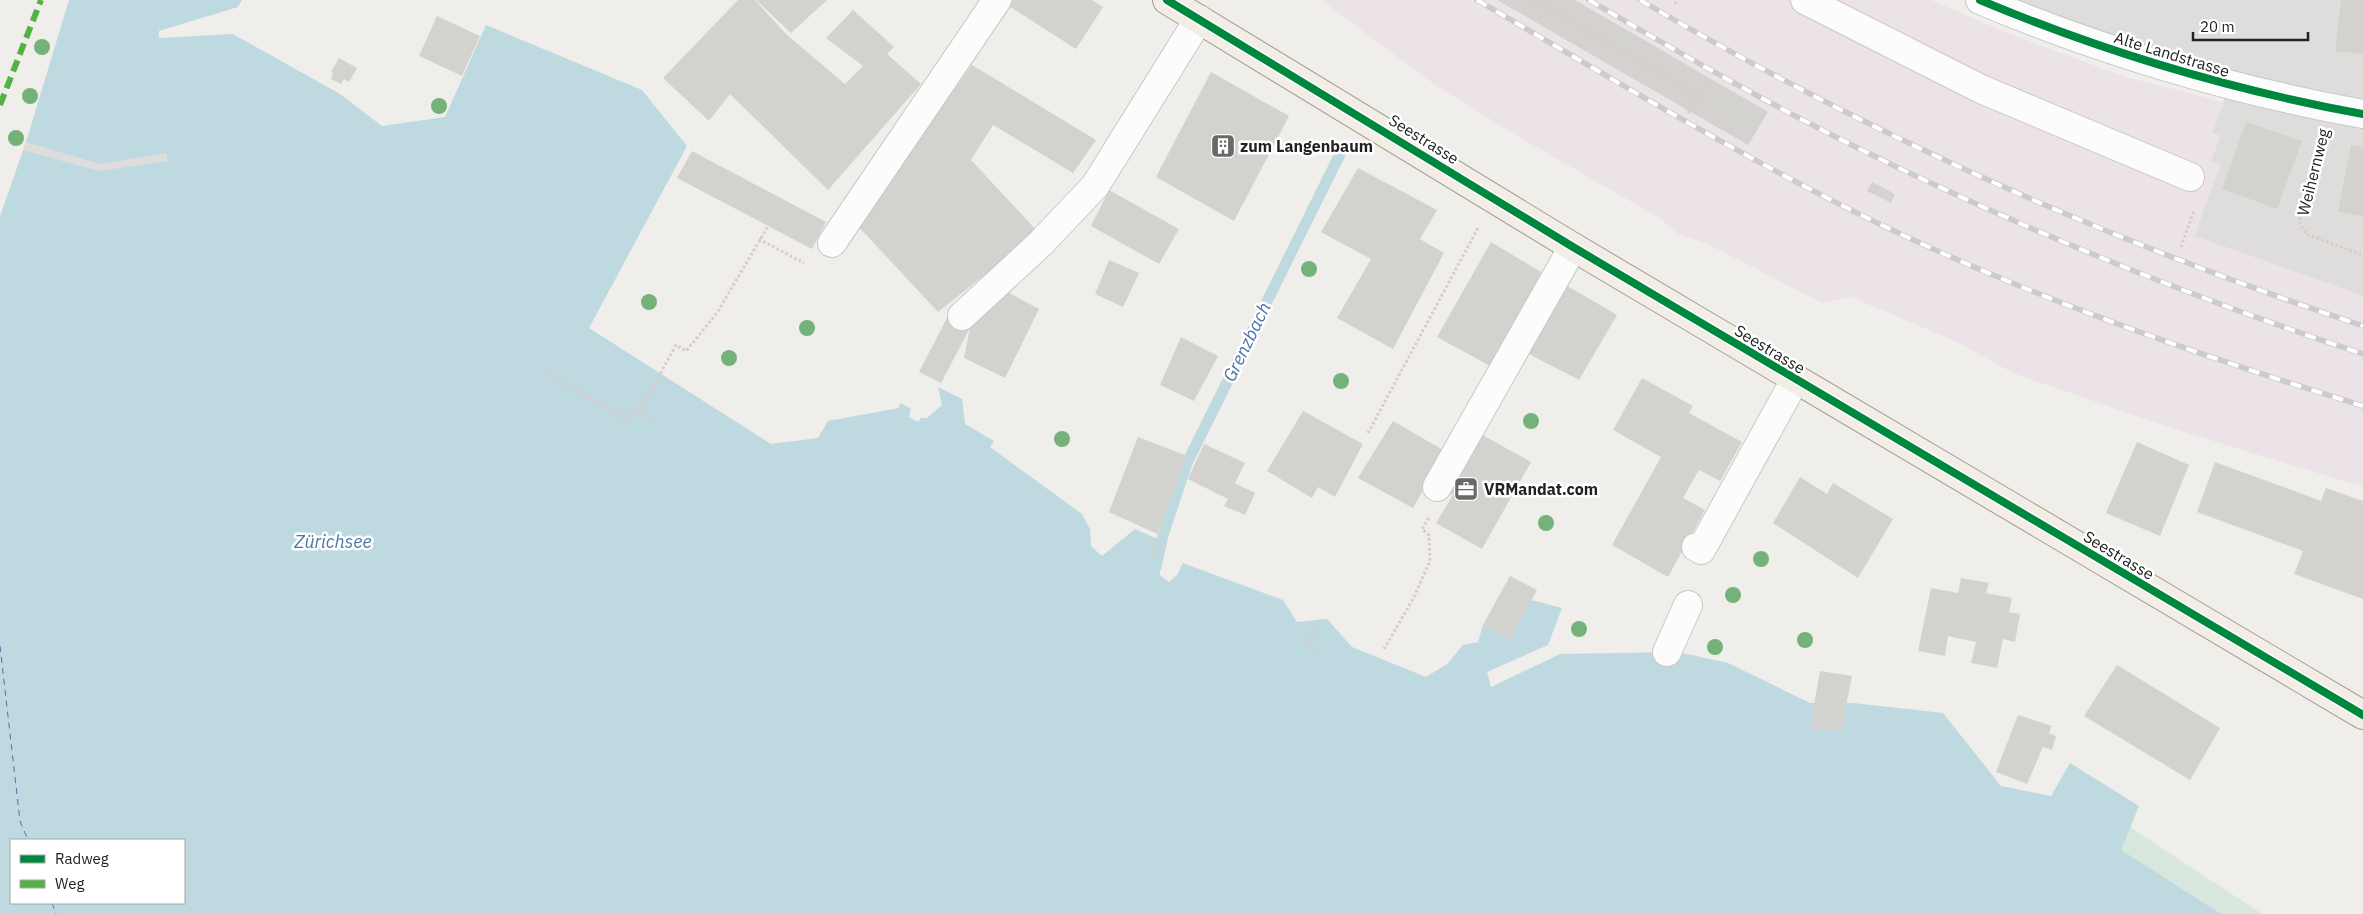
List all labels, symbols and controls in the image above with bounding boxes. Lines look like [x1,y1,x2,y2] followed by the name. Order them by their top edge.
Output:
[2193,10,2308,42] scale bar
[2200,17,2235,36] text: 20 m
[2112,27,2232,81] street label: Alte Landstrasse
[1385,110,1463,168] street label: Seestrasse
[2293,126,2334,218] street label: Weihernweg
[1210,133,1236,159] building icon: zum Langenbaum
[1240,136,1373,156] place label: zum Langenbaum
[1217,298,1276,385] water label: Grenzbach
[1731,320,1809,378] street label: Seestrasse
[1453,476,1479,502] office icon: VRMandat.com
[1484,479,1598,499] place label: VRMandat.com
[2080,526,2158,584] street label: Seestrasse
[293,530,372,553] water label: Zürichsee
[10,839,185,904] legend
[55,849,109,868] text: Radweg
[55,874,84,893] text: Weg

